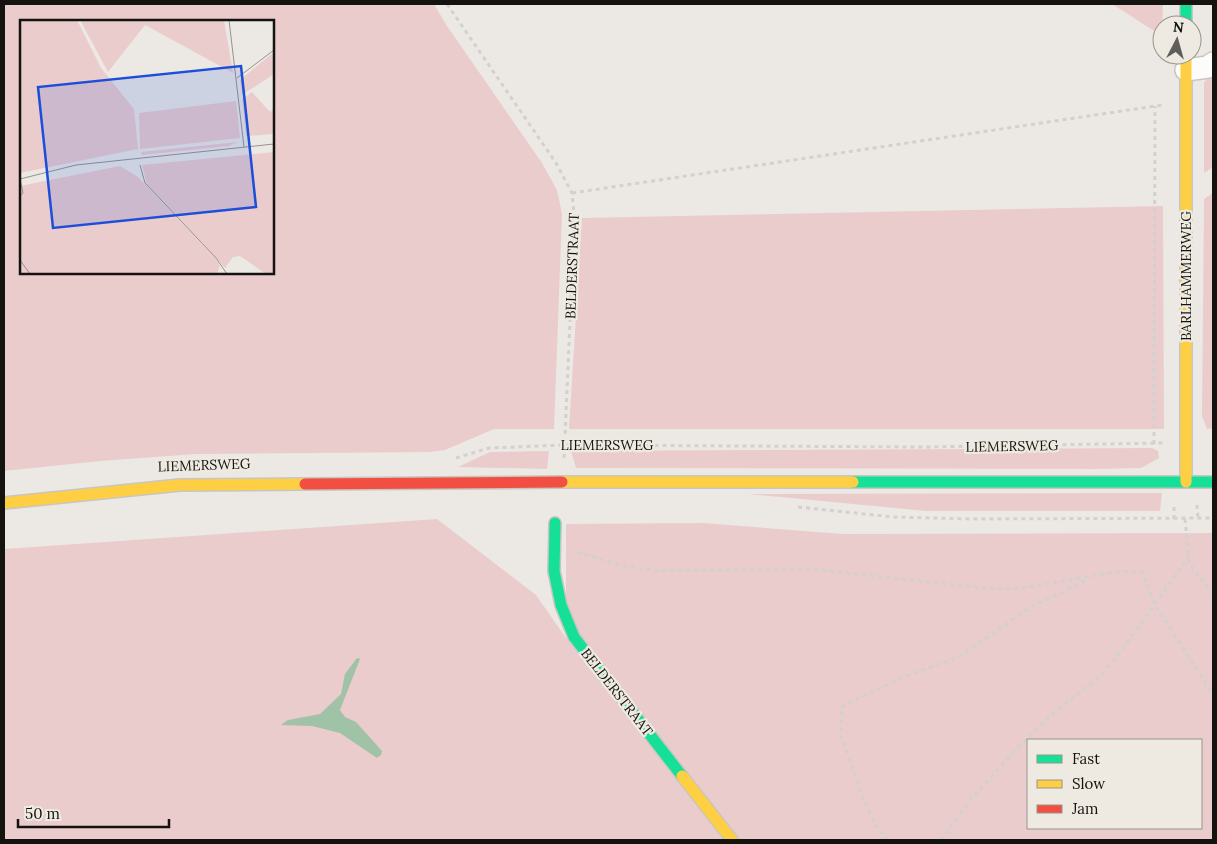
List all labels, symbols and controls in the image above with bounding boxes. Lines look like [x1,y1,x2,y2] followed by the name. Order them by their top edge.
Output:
[1152,15,1202,65] north arrow
[1172,18,1185,37] text: N
[20,20,274,274] inset map
[1177,211,1195,341] street label: BARLHAMMERWEG
[561,213,583,319] street label: BELDERSTRAAT
[560,436,654,454] street label: LIEMERSWEG
[965,436,1059,456] street label: LIEMERSWEG
[157,454,251,476] street label: LIEMERSWEG
[577,645,657,739] street label: BELDERSTRAAT
[1027,739,1202,829] legend
[1072,749,1100,768] text: Fast
[1072,774,1105,793] text: Slow
[18,796,169,828] scale bar
[1071,799,1099,818] text: Jam
[25,804,60,823] text: 50 m

